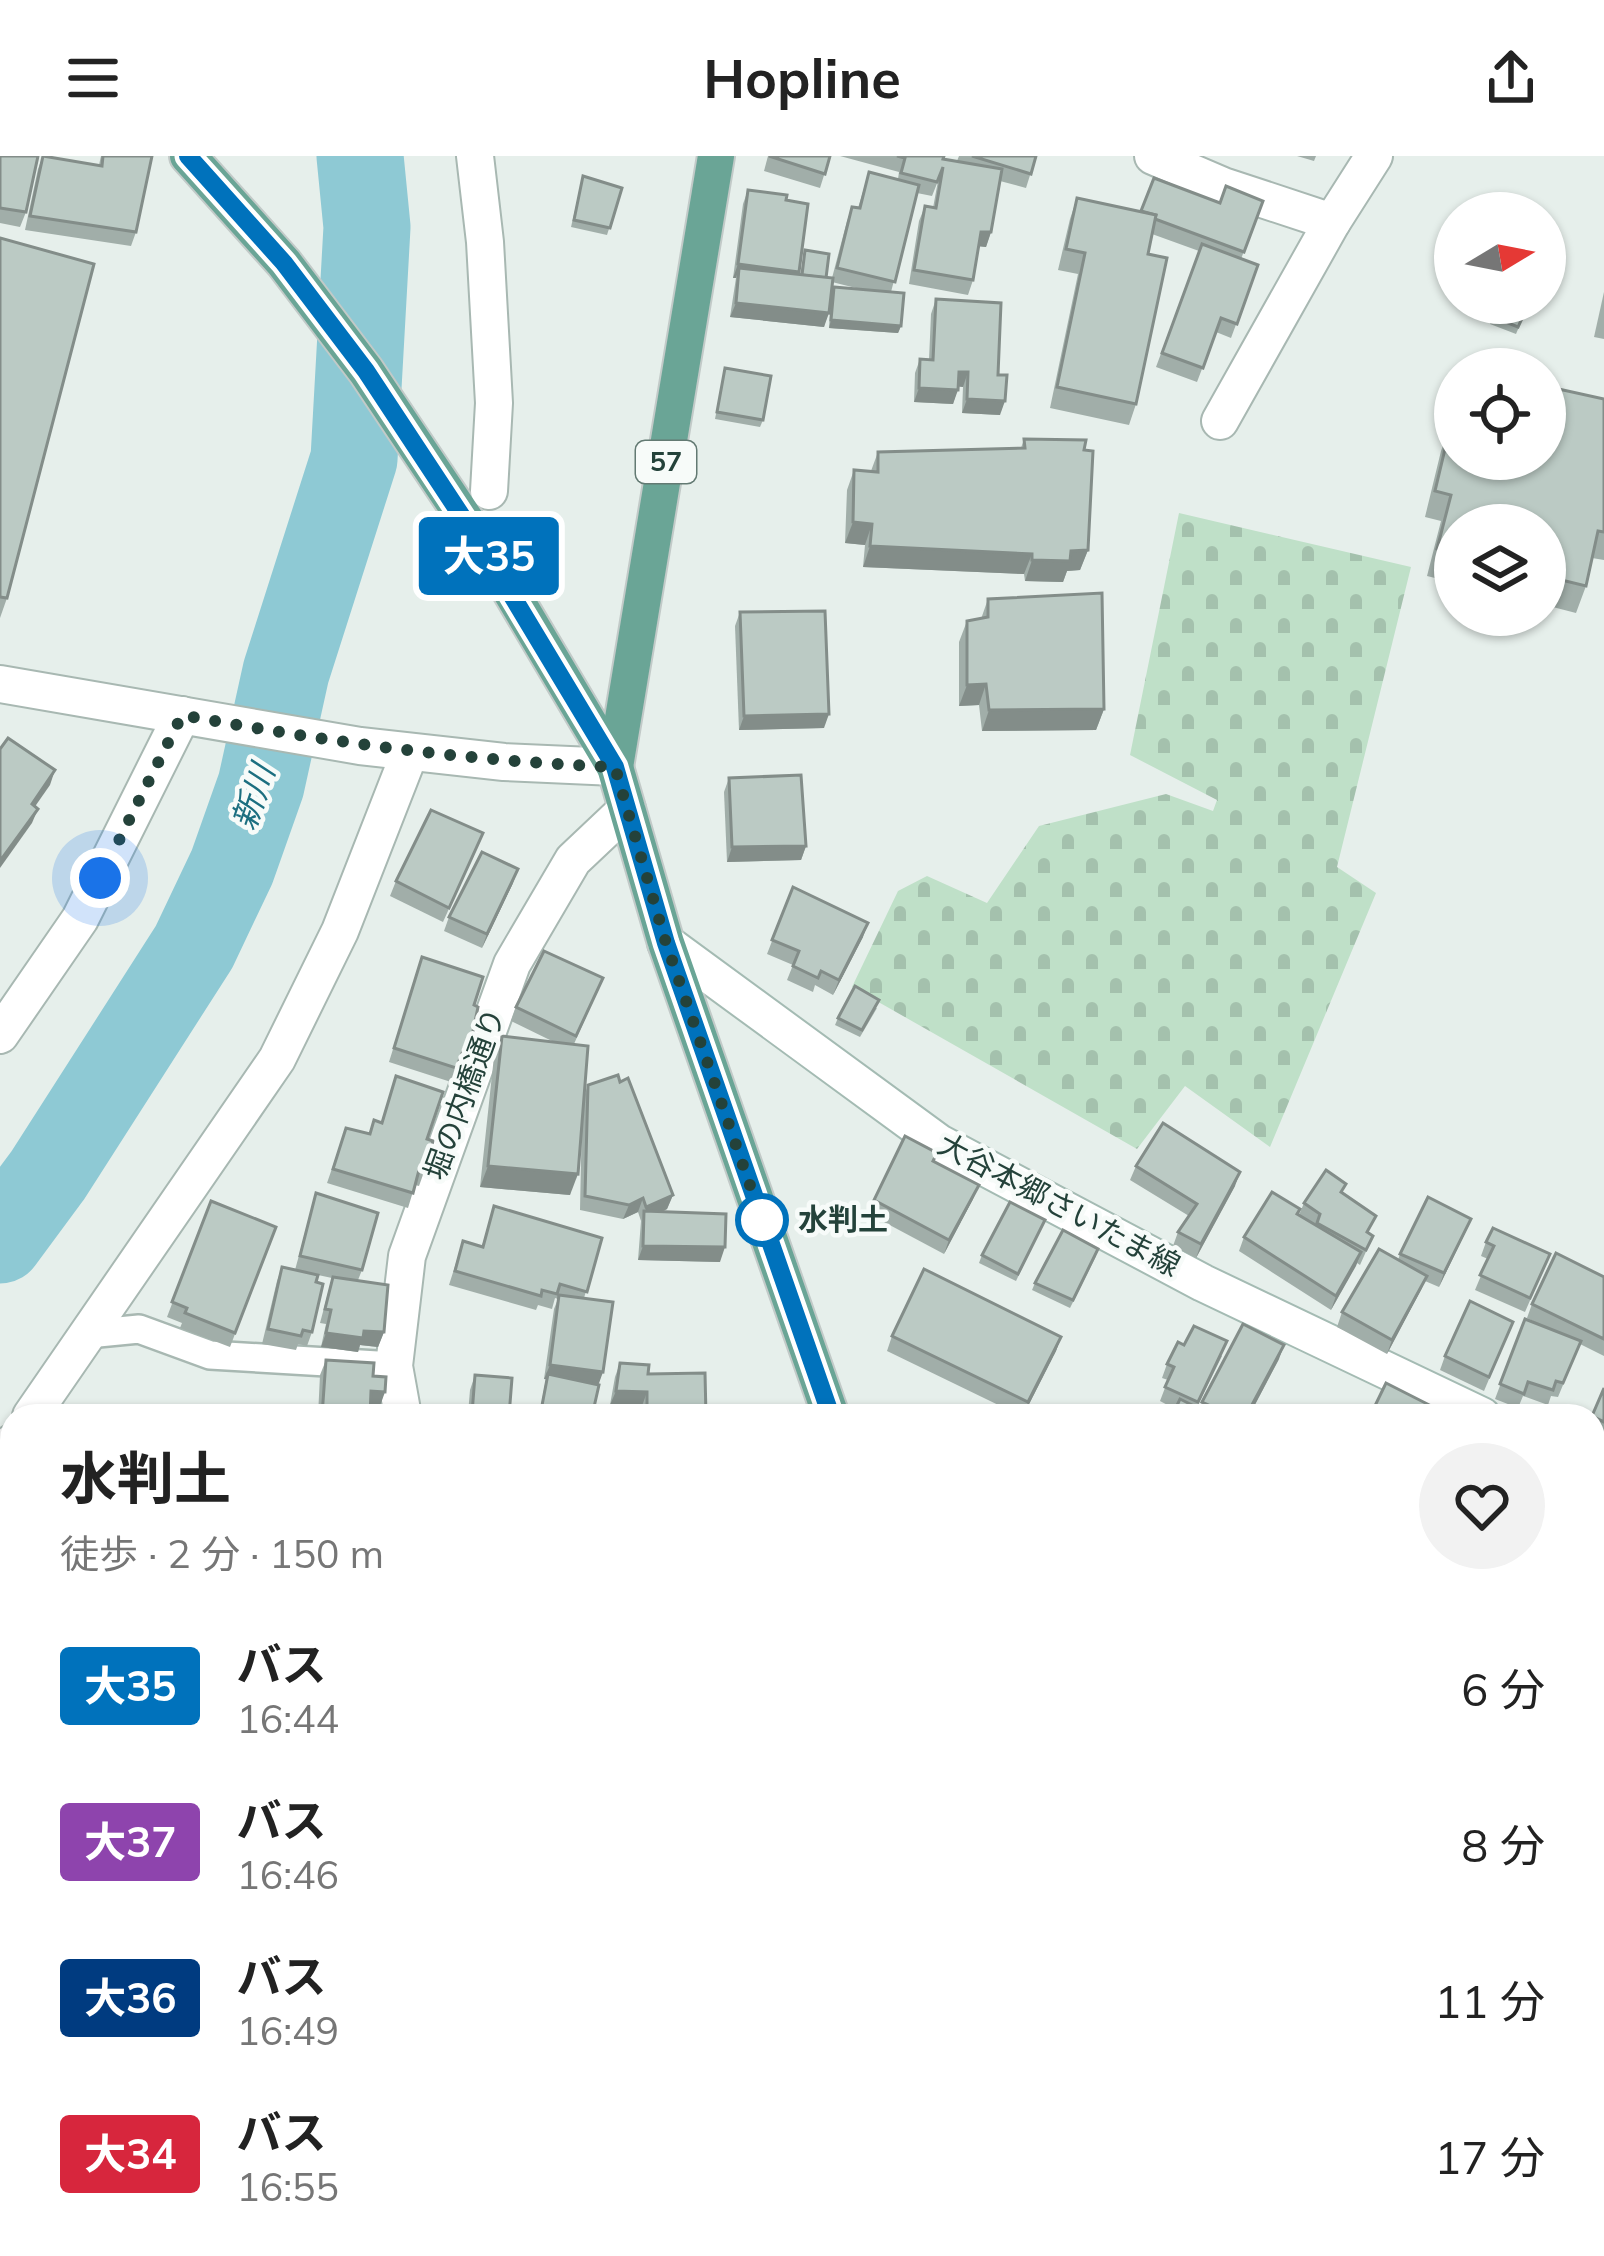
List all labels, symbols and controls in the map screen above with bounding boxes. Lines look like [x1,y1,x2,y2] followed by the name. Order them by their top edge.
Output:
[703,44,901,112] text: Hopline
[60,45,126,111] icon: menu
[1478,45,1544,111] icon: share
[1434,192,1566,324] north arrow
[1434,192,1566,636] map controls
[1434,348,1566,480] button: locate
[636,441,696,483] road number: 57
[1434,504,1566,636] button: layers
[420,517,558,595] line badge: 大35
[443,529,535,582] text: 大35
[222,756,284,835] water label: 新川
[70,848,130,908] your location
[415,1003,513,1185] street label: 堀の内橋通り
[932,1124,1187,1284] street label: 大谷本郷さいたま線
[737,1195,787,1245] marker: 水判土
[798,1200,888,1238] place label: 水判土
[60,1442,231,1513] text: 水判土
[1419,1443,1545,1569] button: heart
[60,1529,384,1578] text: 徒歩 · 2 分 · 150 m
[236,1636,326,1692] text: バス
[84,1659,176,1712] text: 大35
[1461,1661,1545,1717] text: 6 分
[236,1694,339,1743] text: 16:44
[236,1792,326,1848] text: バス
[84,1815,176,1868] text: 大37
[1461,1817,1545,1873] text: 8 分
[236,1850,339,1899] text: 16:46
[236,1948,326,2004] text: バス
[84,1971,176,2024] text: 大36
[1434,1973,1545,2029] text: 11 分
[236,2006,339,2055] text: 16:49
[236,2104,326,2160] text: バス
[84,2127,176,2180] text: 大34
[1434,2129,1545,2185] text: 17 分
[236,2162,339,2211] text: 16:55

